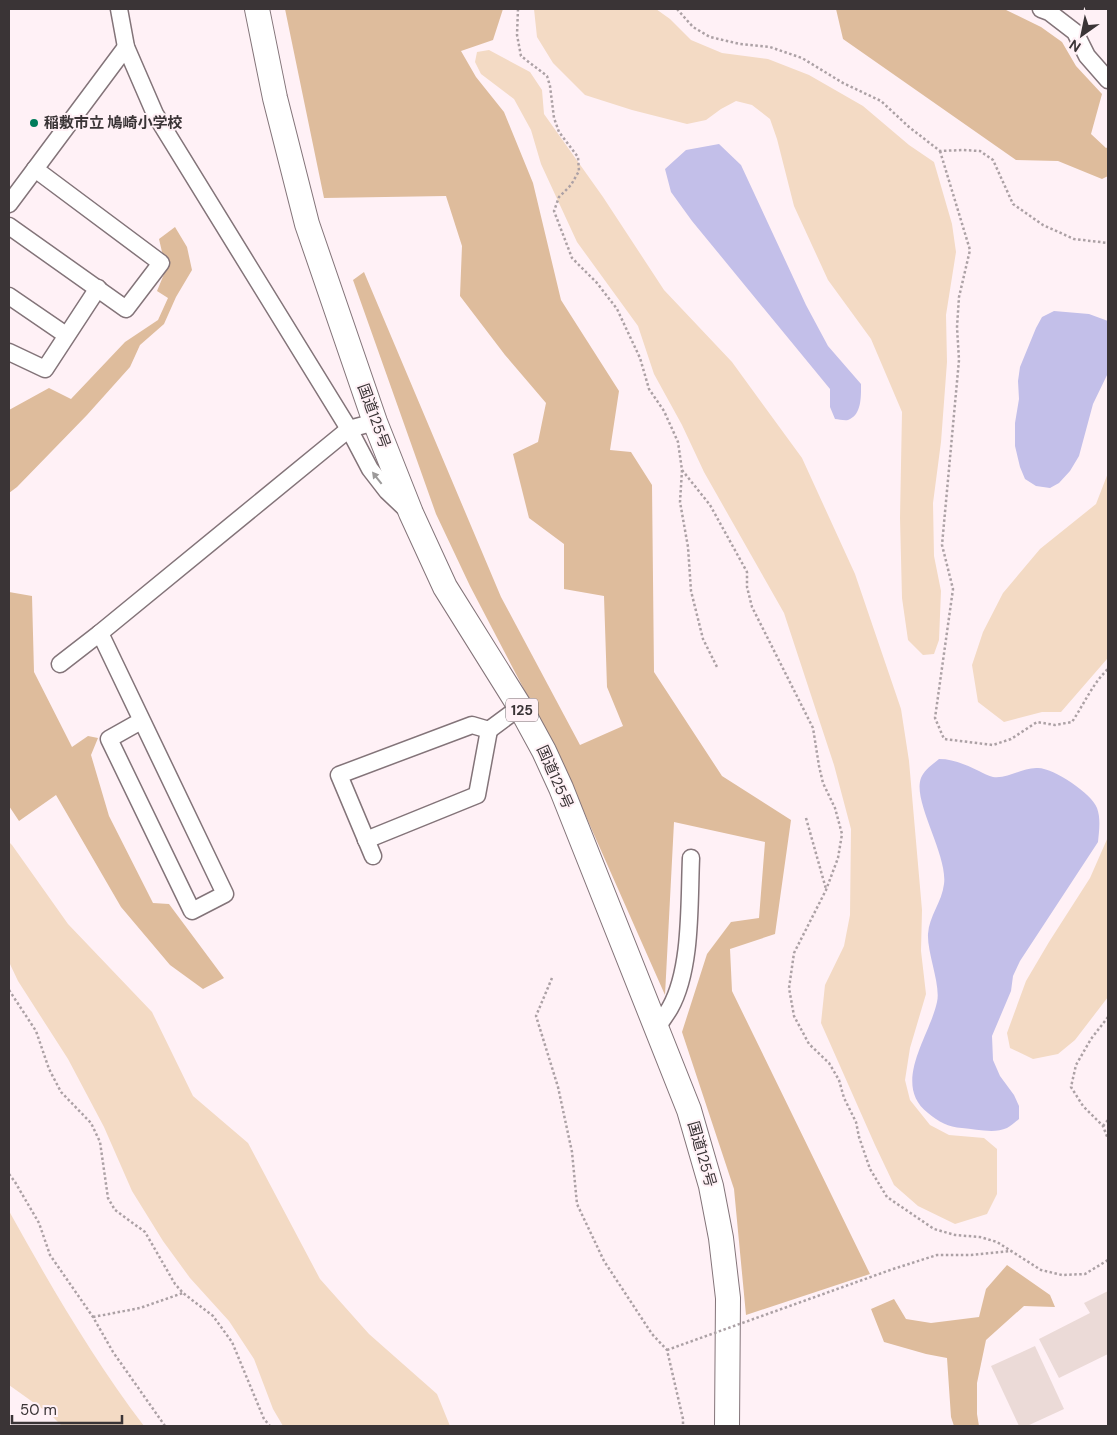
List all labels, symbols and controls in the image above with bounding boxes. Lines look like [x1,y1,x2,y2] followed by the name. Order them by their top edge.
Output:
[1057,10,1107,60] north arrow
[1066,36,1084,56] text: N
[44,113,183,133] place label: 稲敷市立 鳩崎小学校
[28,117,40,129] marker: 稲敷市立 鳩崎小学校
[353,381,395,451] street label: 国道125号
[372,471,382,485] one-way arrow
[506,698,538,722] road number: 125
[532,742,578,812] street label: 国道125号
[683,1119,721,1189] street label: 国道125号
[12,1392,122,1424] scale bar
[20,1400,57,1420] text: 50 m

